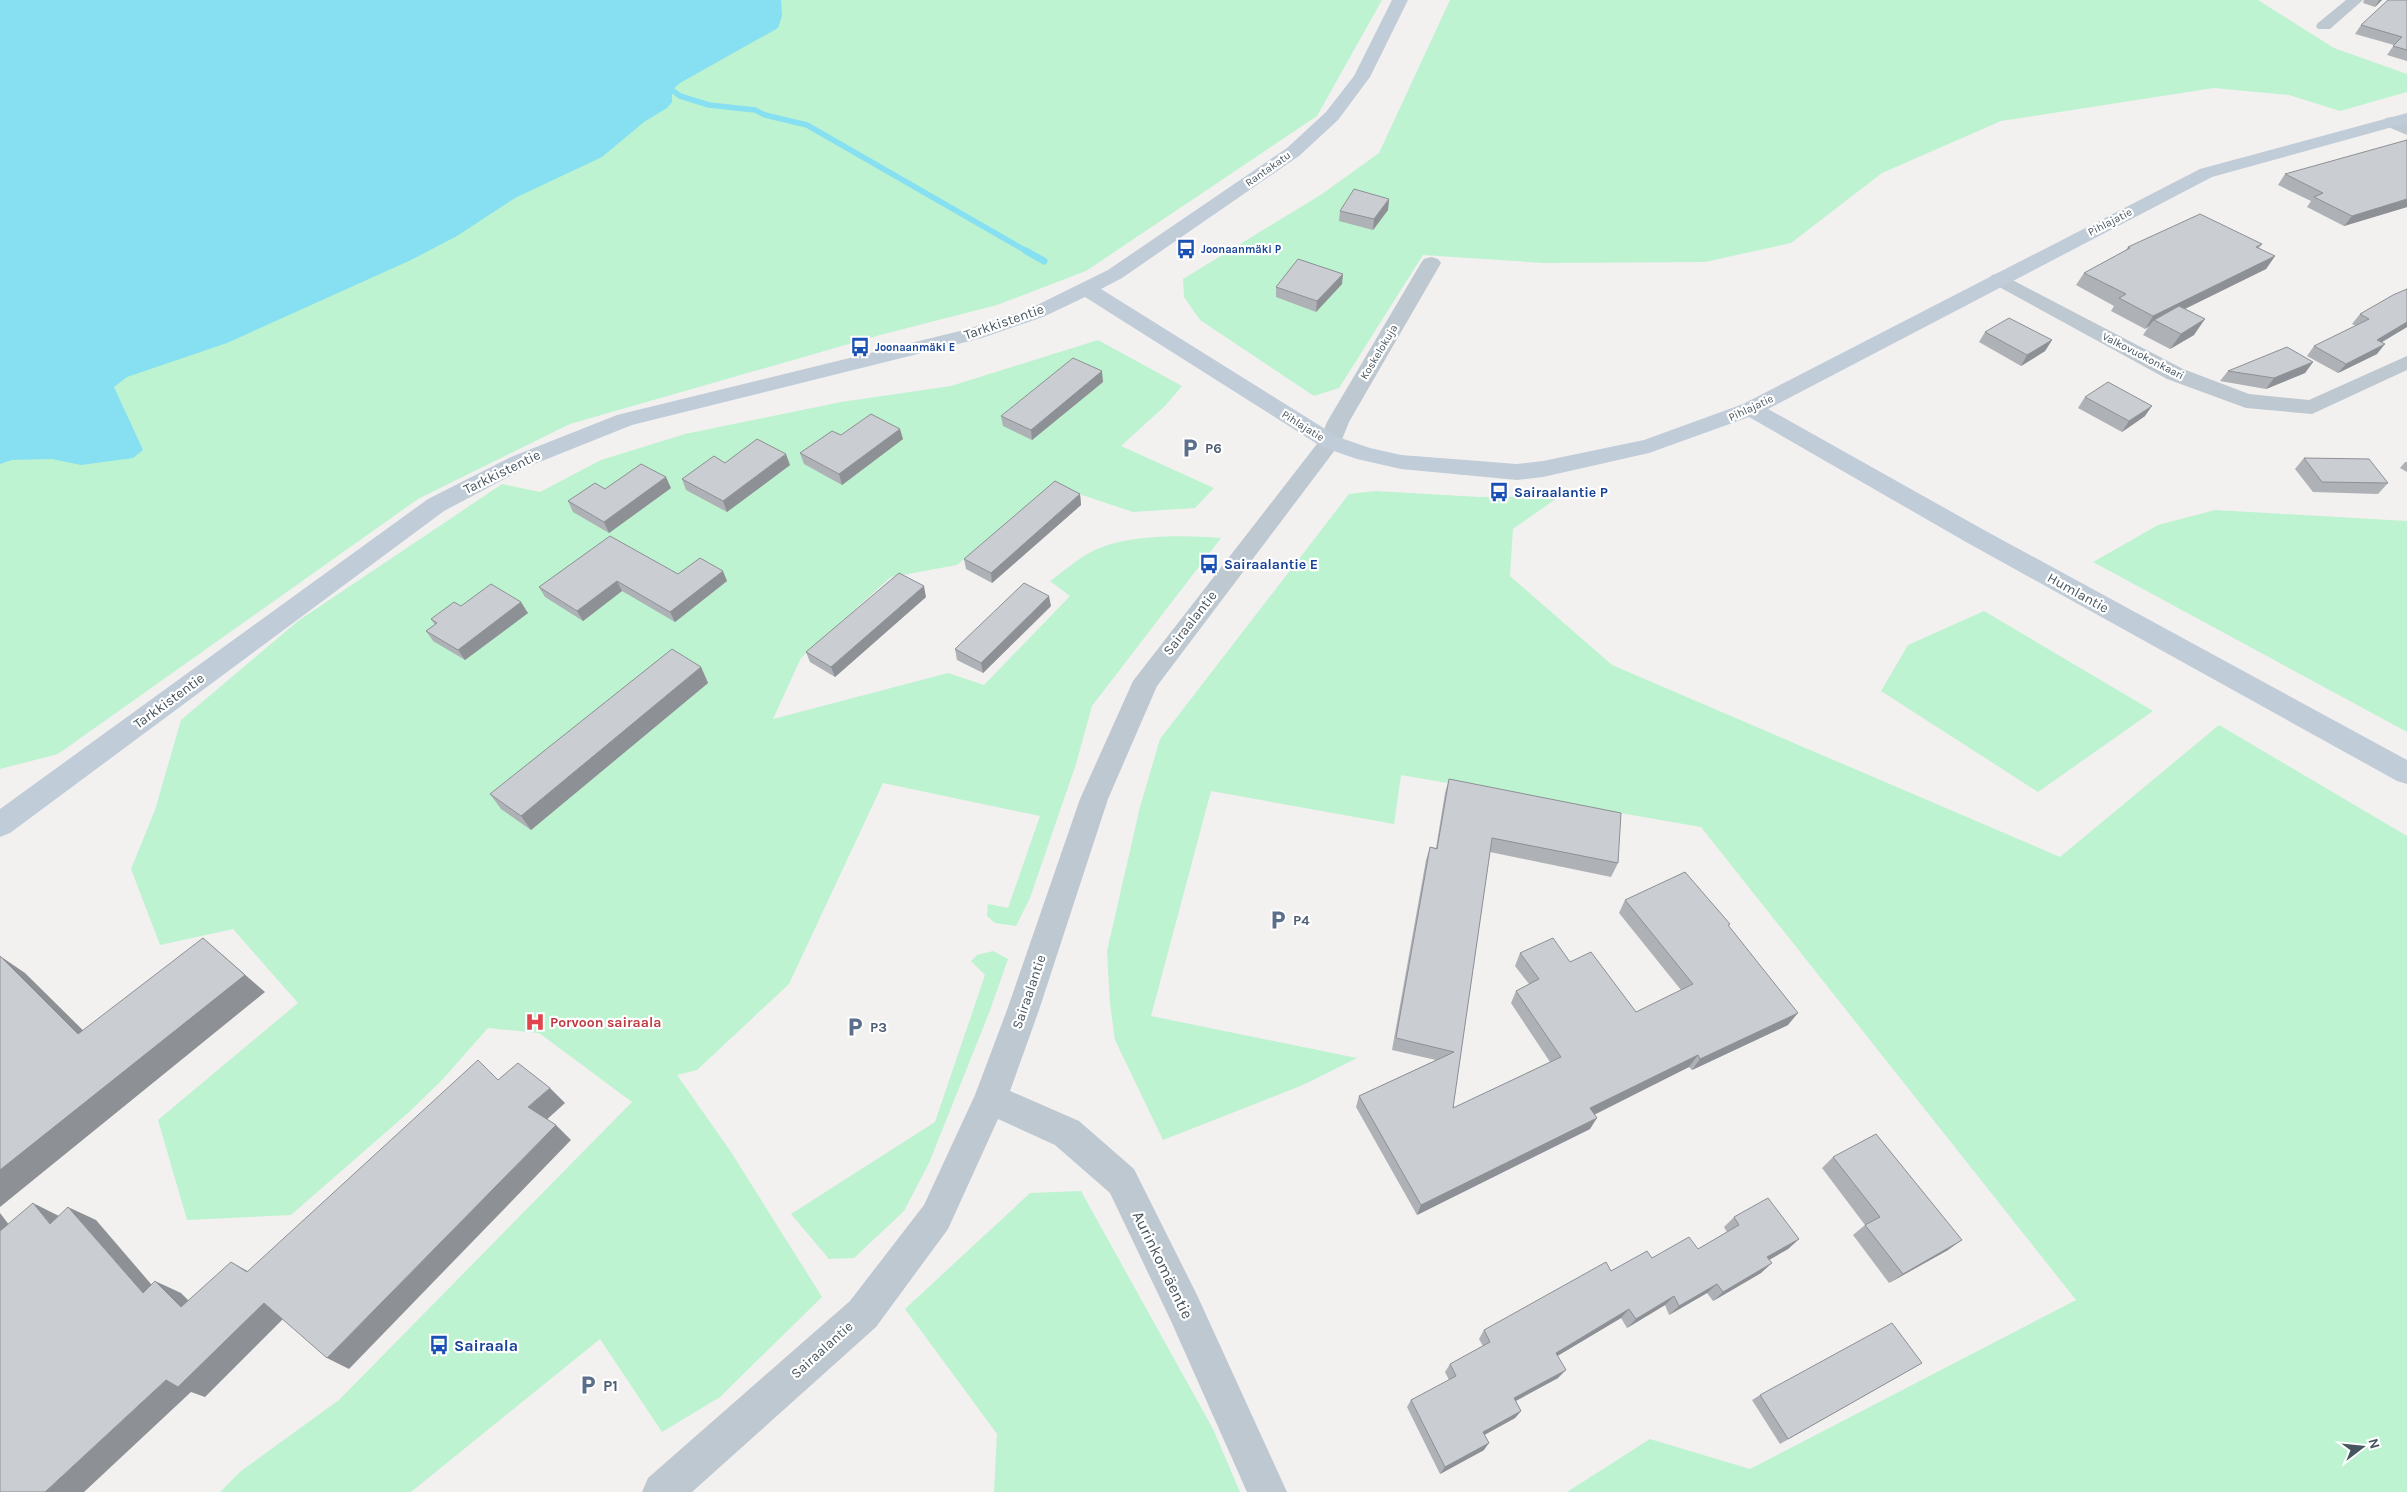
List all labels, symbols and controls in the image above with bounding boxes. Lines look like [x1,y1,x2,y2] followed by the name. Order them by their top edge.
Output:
[1243,149,1293,189] street label: Rantakatu
[2086,205,2135,239] street label: Pihlajatie
[1175,238,1197,260] bus stop icon: Joonaanmäki P
[1201,243,1282,256] place label: Joonaanmäki P
[962,300,1046,344] street label: Tarkkistentie
[1358,322,1400,382] street label: Koskelokuja
[2100,330,2186,382] street label: Valkovuokonkaari
[849,336,871,358] bus stop icon: Joonaanmäki E
[875,341,955,354] place label: Joonaanmäki E
[1727,392,1776,424] street label: Pihlajatie
[1279,408,1327,444] street label: Pihlajatie
[1179,437,1201,459] parking icon: P6
[1205,440,1222,457] place label: P6
[461,446,543,498] street label: Tarkkistentie
[1488,481,1510,503] bus stop icon: Sairaalantie P
[1514,484,1608,501] place label: Sairaalantie P
[1198,553,1220,575] bus stop icon: Sairaalantie E
[1224,556,1318,573] place label: Sairaalantie E
[2044,569,2112,617] street label: Humlantie
[1159,587,1221,659] street label: Sairaalantie
[130,670,208,732] street label: Tarkkistentie
[1267,909,1289,931] parking icon: P4
[1293,912,1310,929] place label: P4
[1008,953,1050,1031] street label: Sairaalantie
[524,1011,546,1033] hospital icon: Porvoon sairaala
[550,1014,661,1031] place label: Porvoon sairaala
[844,1016,866,1038] parking icon: P3
[870,1019,887,1036] place label: P3
[1129,1208,1197,1322] street label: Aurinkomäentie
[788,1318,856,1382] street label: Sairaalantie
[428,1334,450,1356] bus stop icon: Sairaala
[454,1336,518,1355] place label: Sairaala
[577,1374,599,1396] parking icon: P1
[603,1376,618,1395] place label: P1
[2337,1422,2387,1472] north arrow
[2364,1436,2384,1451] text: N

